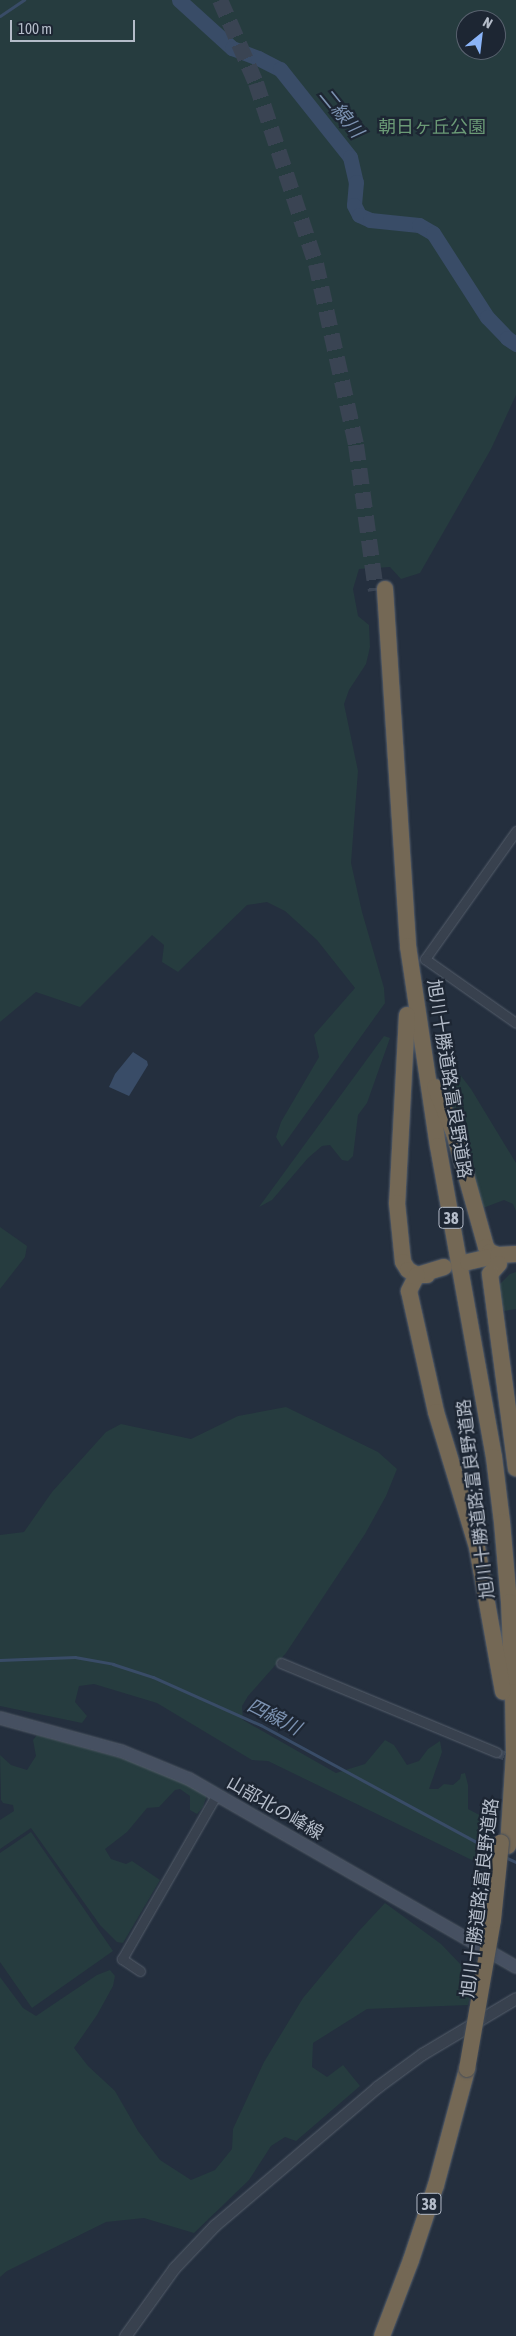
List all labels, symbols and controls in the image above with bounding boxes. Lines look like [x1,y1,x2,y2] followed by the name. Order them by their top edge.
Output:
[12,10,138,42] scale bar
[456,10,506,60] north arrow
[480,14,495,32] text: N
[18,20,52,37] text: 100 m
[314,84,368,142] water label: 二線川
[378,116,486,138] park label: 朝日ヶ丘公園
[423,978,475,1180] street label: 旭川十勝道路;富良野道路
[437,1204,465,1232] road number: 38
[453,1398,499,1600] street label: 旭川十勝道路;富良野道路
[243,1694,305,1740] water label: 四線川
[223,1772,327,1844] street label: 山部北の峰線
[457,1797,503,1999] street label: 旭川十勝道路;富良野道路
[415,2190,443,2218] road number: 38

